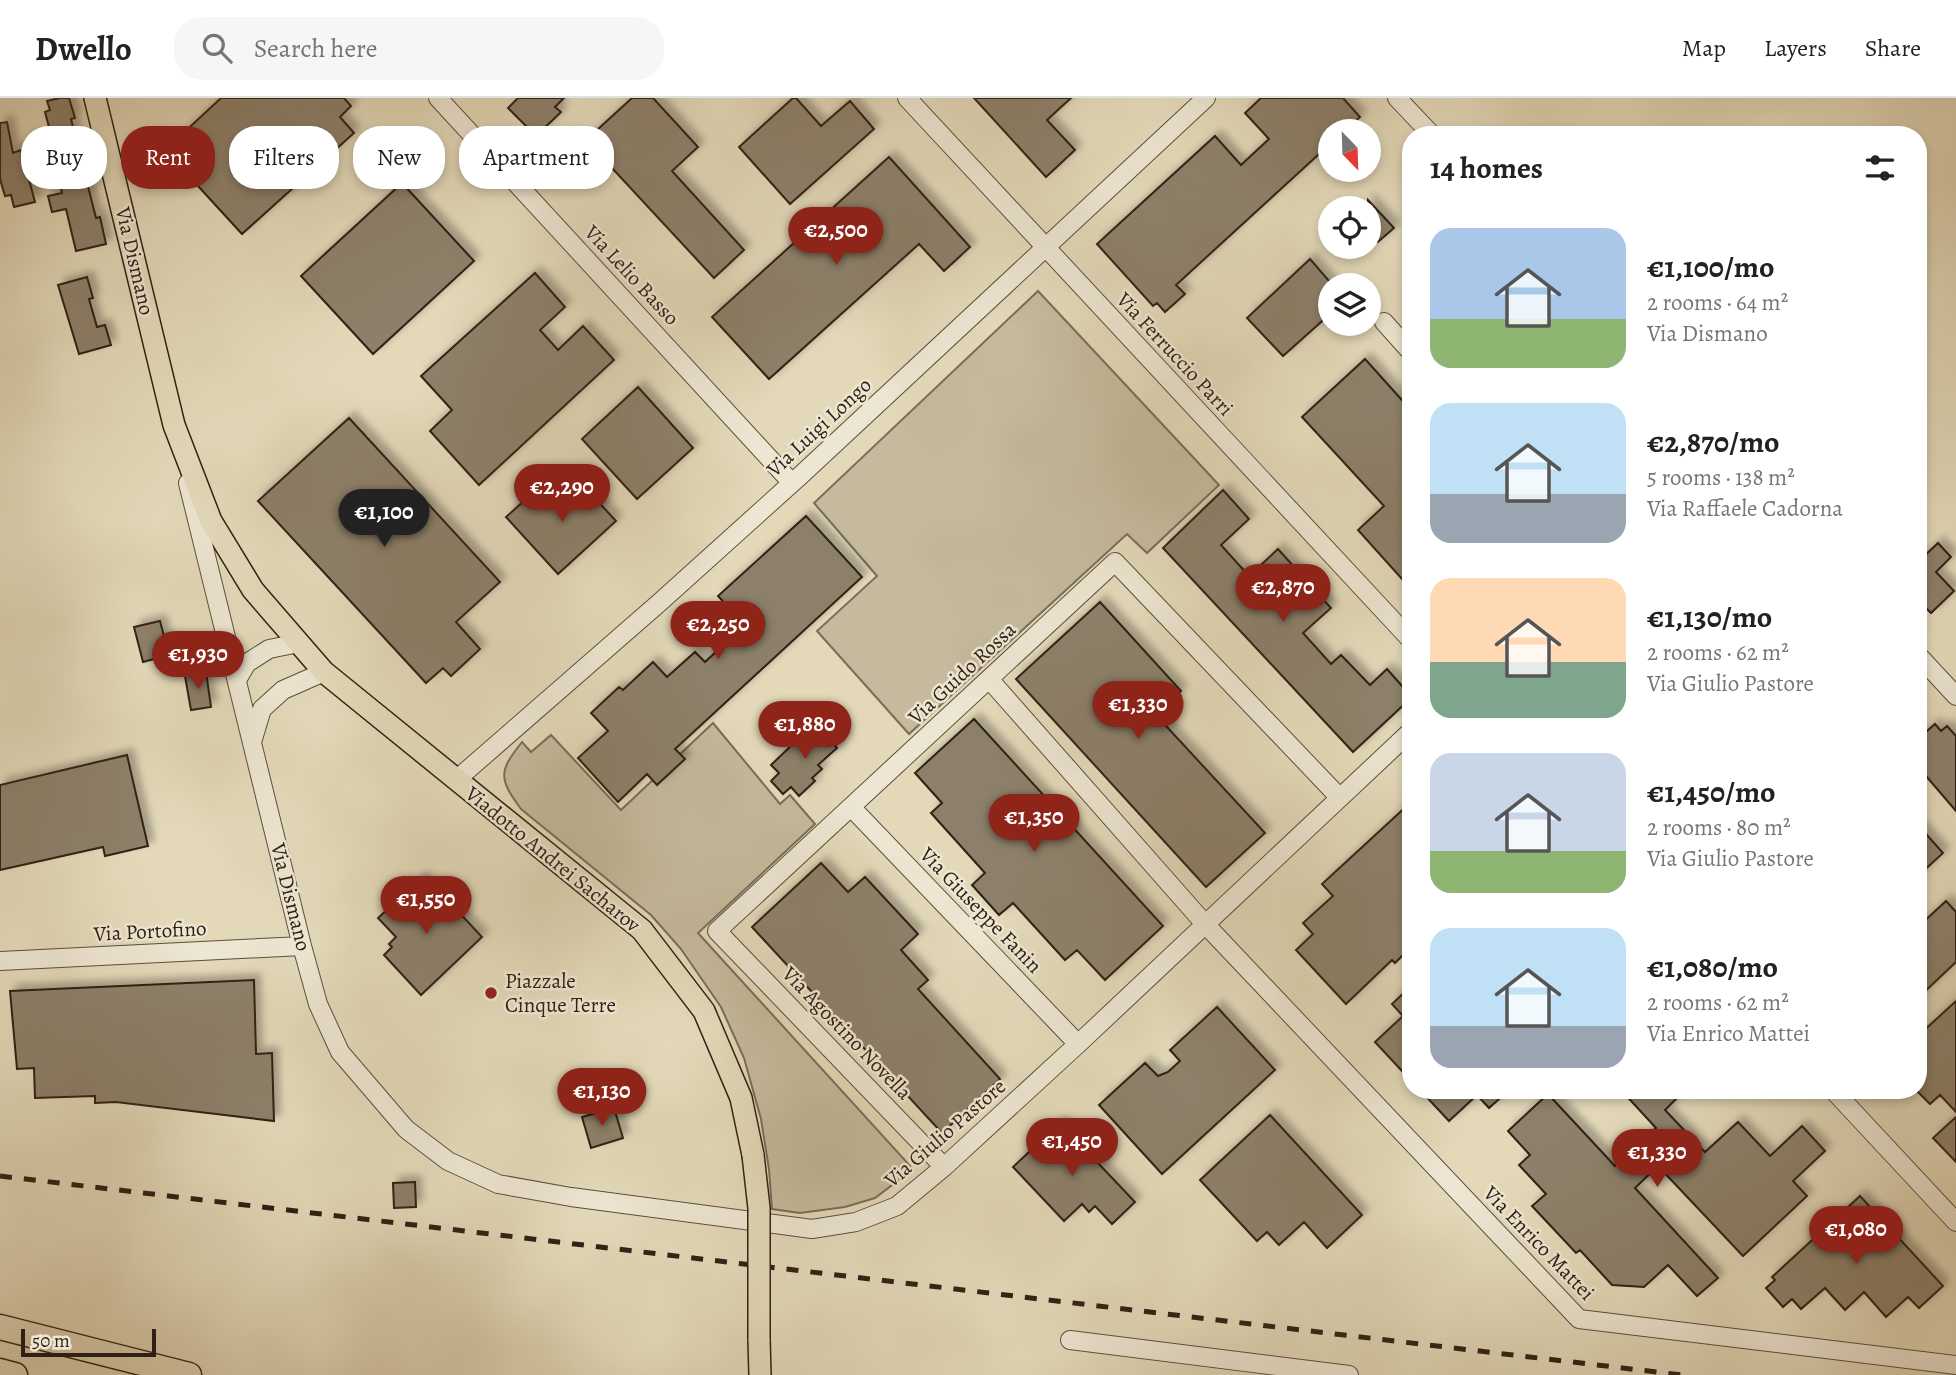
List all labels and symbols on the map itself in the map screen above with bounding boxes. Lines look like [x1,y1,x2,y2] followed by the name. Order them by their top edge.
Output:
[1318,119,1381,182] north arrow
[109,203,161,318] street label: Via Dismano
[779,208,893,267] pin: €2,500
[578,218,686,331] street label: Via Lelio Basso
[1110,285,1240,422] street label: Via Ferruccio Parri
[760,371,878,484] street label: Via Luigi Longo
[505,464,619,524] pin: €2,290
[327,490,441,549] pin: €1,100
[1226,564,1340,624] pin: €2,870
[661,602,775,661] pin: €2,250
[901,616,1022,731] street label: Via Guido Rossa
[141,632,255,691] pin: €1,930
[1081,682,1195,741] pin: €1,330
[748,702,862,761] pin: €1,880
[459,779,647,939] street label: Viadotto Andrei Sacharov
[977,794,1091,854] pin: €1,350
[264,839,318,954] street label: Via Dismano
[913,840,1048,979] street label: Via Giuseppe Fanin
[369,876,483,936] pin: €1,550
[92,914,207,948] street label: Via Portofino
[775,959,918,1106] street label: Via Agostino Novella
[505,967,616,1019] place label: Piazzale Cinque Terre
[483,985,499,1001] marker: Piazzale Cinque Terre
[545,1068,659,1128] pin: €1,130
[878,1072,1012,1194] street label: Via Giulio Pastore
[1015,1118,1129,1178] pin: €1,450
[1600,1130,1714,1189] pin: €1,330
[1477,1179,1601,1306] street label: Via Enrico Mattei
[1799,1206,1913,1266] pin: €1,080
[21,1326,156,1358] scale bar

